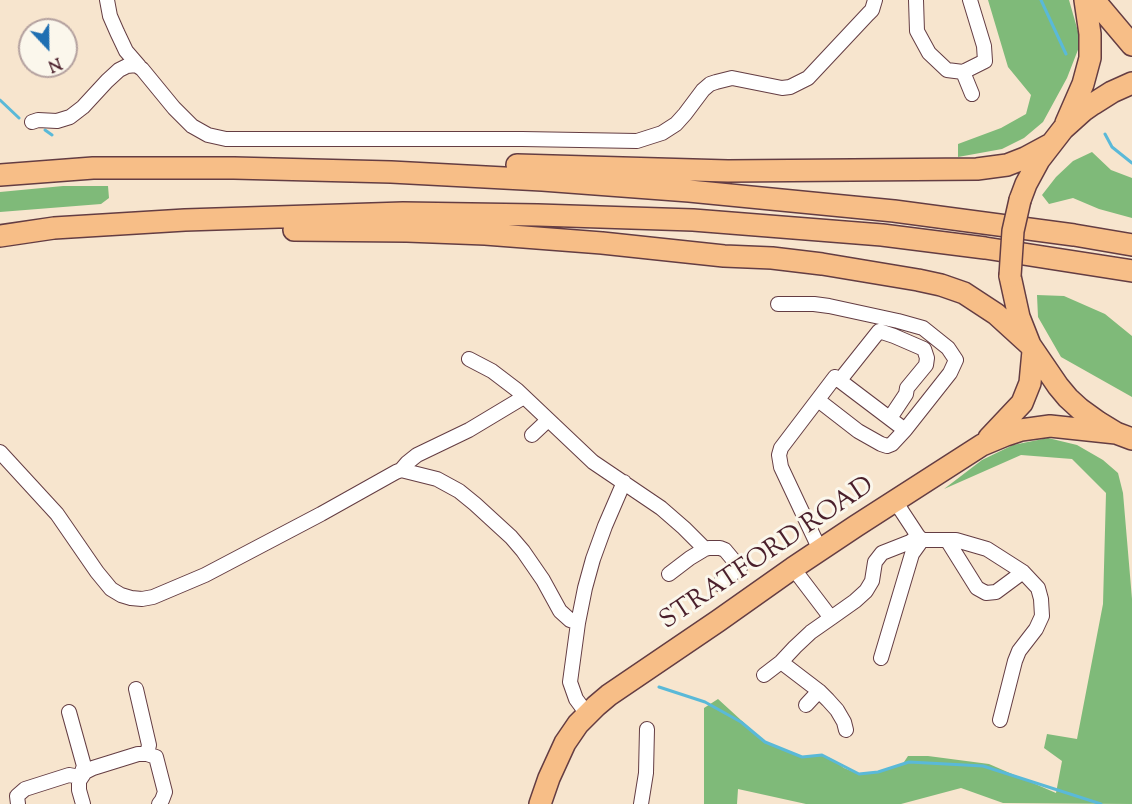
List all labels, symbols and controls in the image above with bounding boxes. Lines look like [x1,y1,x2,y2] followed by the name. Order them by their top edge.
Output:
[18,18,78,78] north arrow
[44,50,64,76] text: N
[655,472,881,638] street label: STRATFORD ROAD

